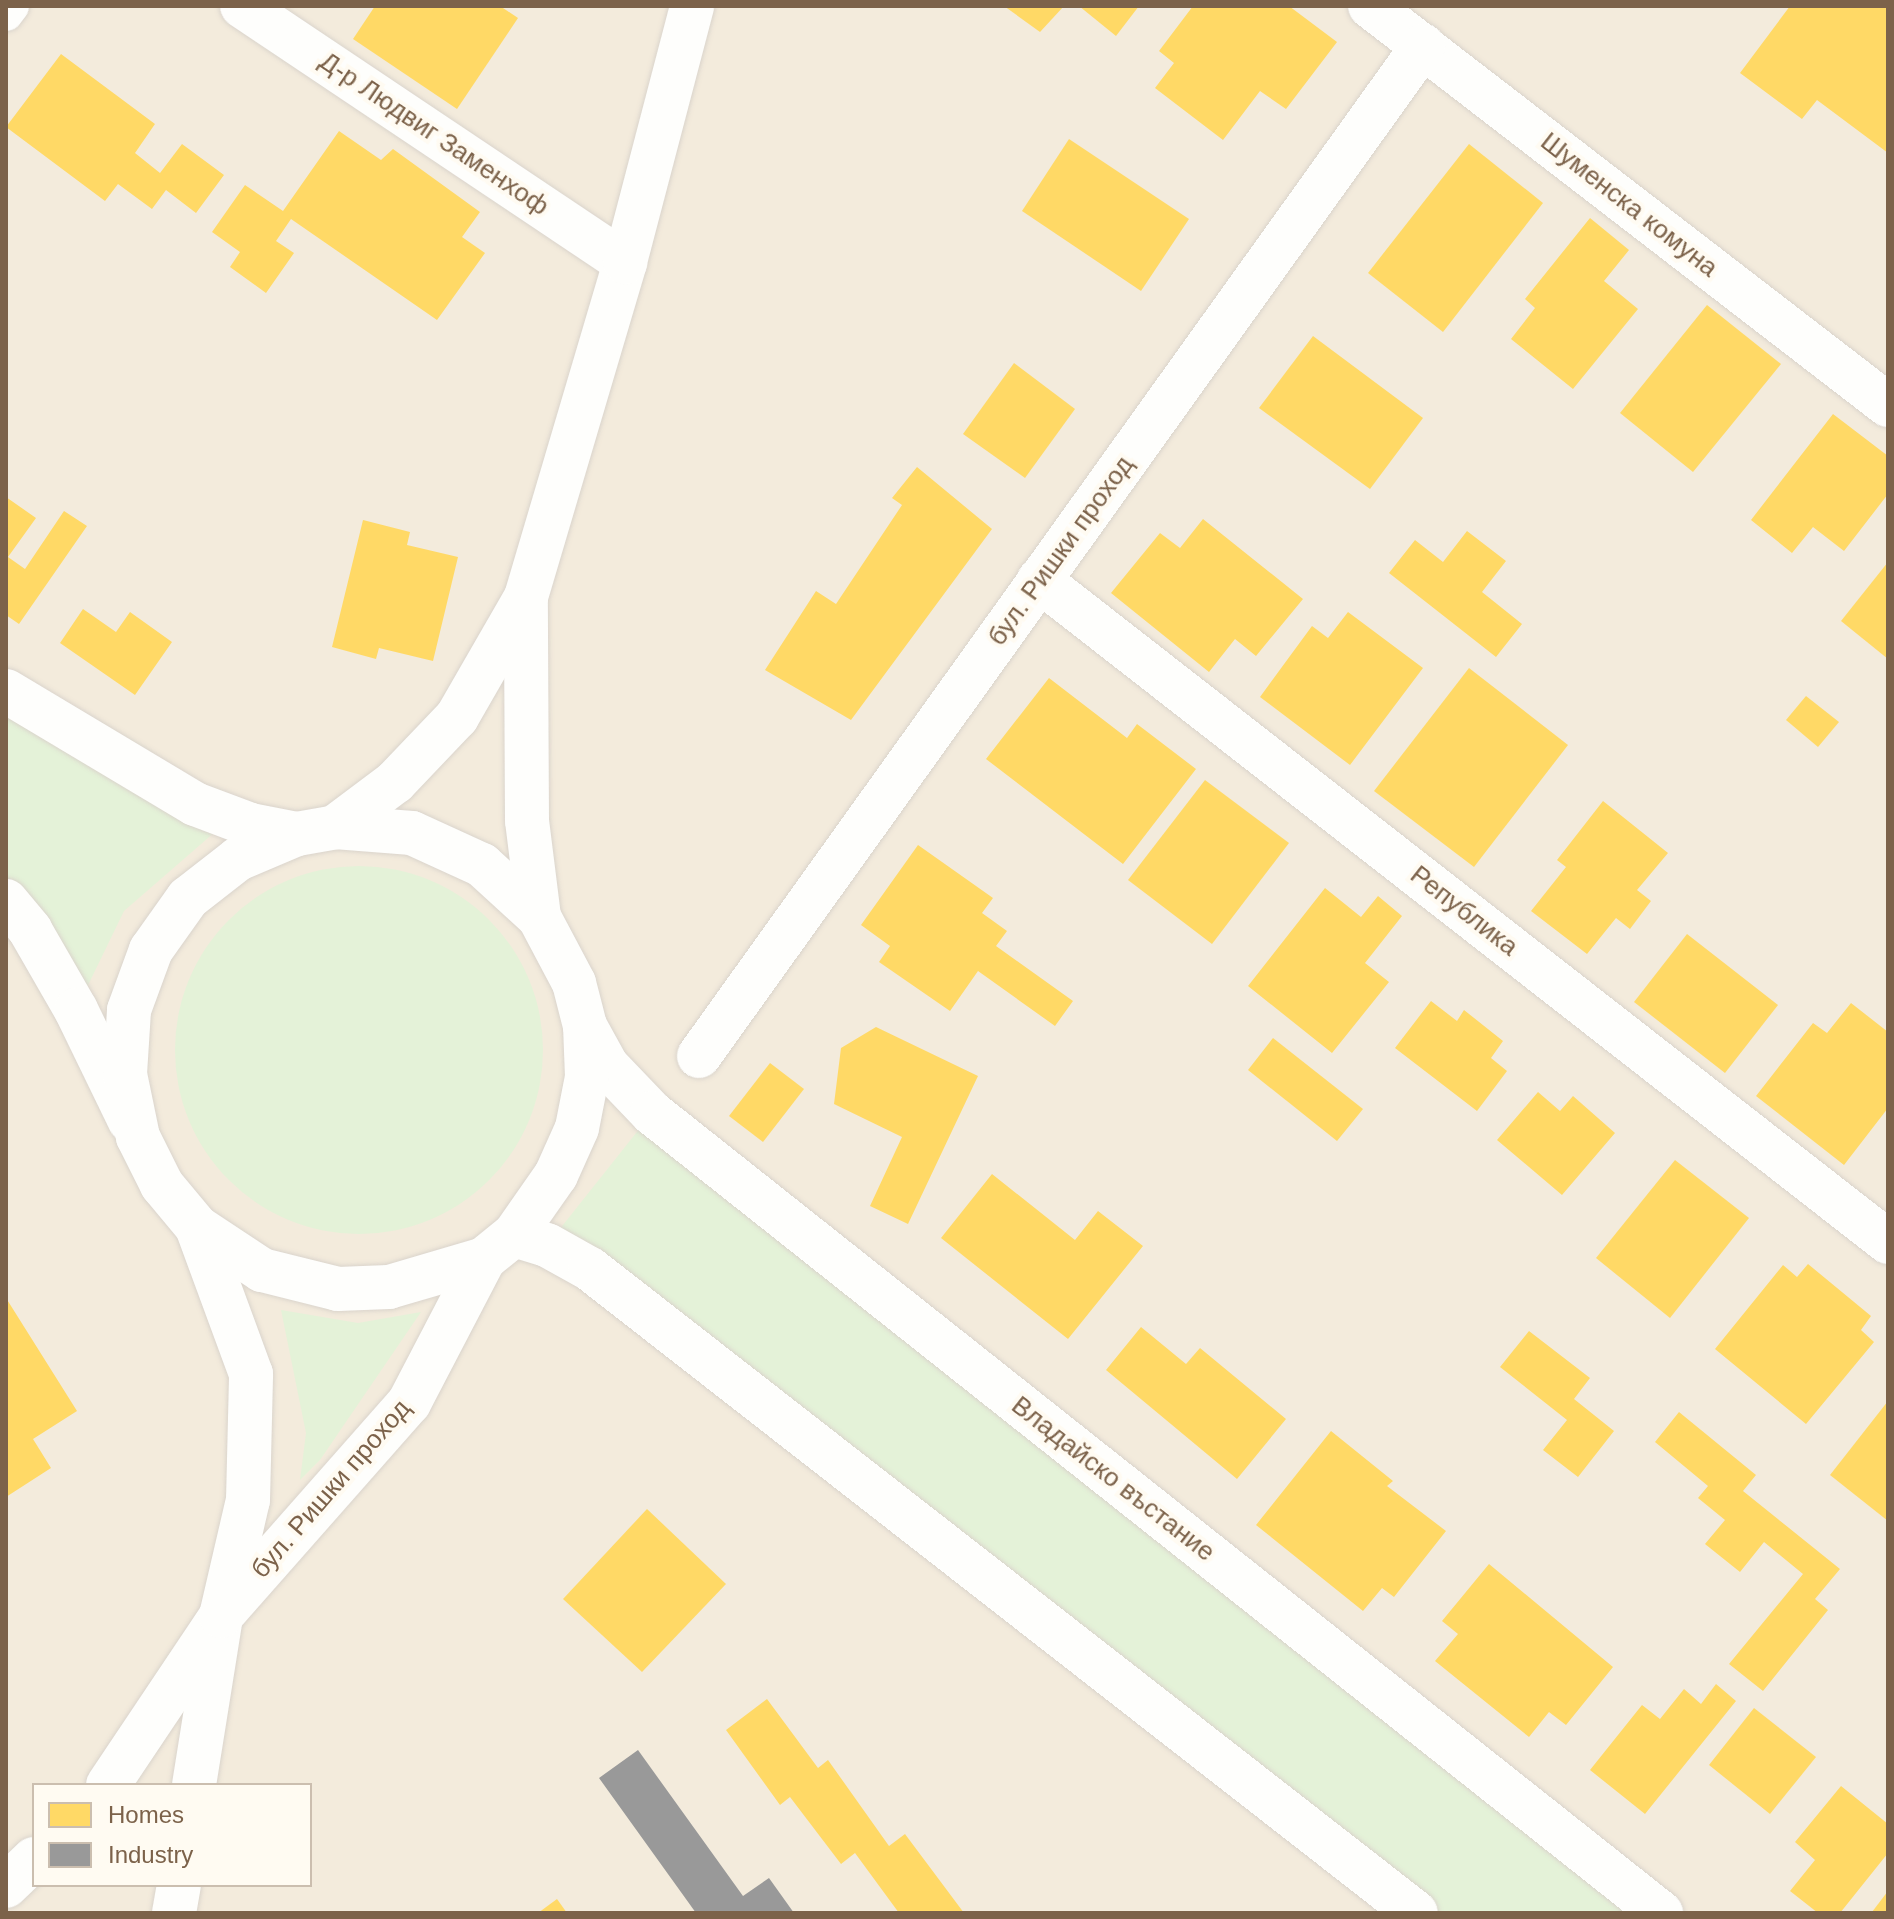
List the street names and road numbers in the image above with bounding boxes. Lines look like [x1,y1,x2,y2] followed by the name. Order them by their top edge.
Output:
[314,46,554,222] street label: Д-р Людвиг Заменхоф
[1534,126,1724,284] street label: Шуменска комуна
[982,450,1140,652] street label: бул. Ришки проход
[1404,859,1524,963] street label: Република
[1005,1390,1221,1568] street label: Владайско въстание
[245,1393,417,1585] street label: бул. Ришки проход

